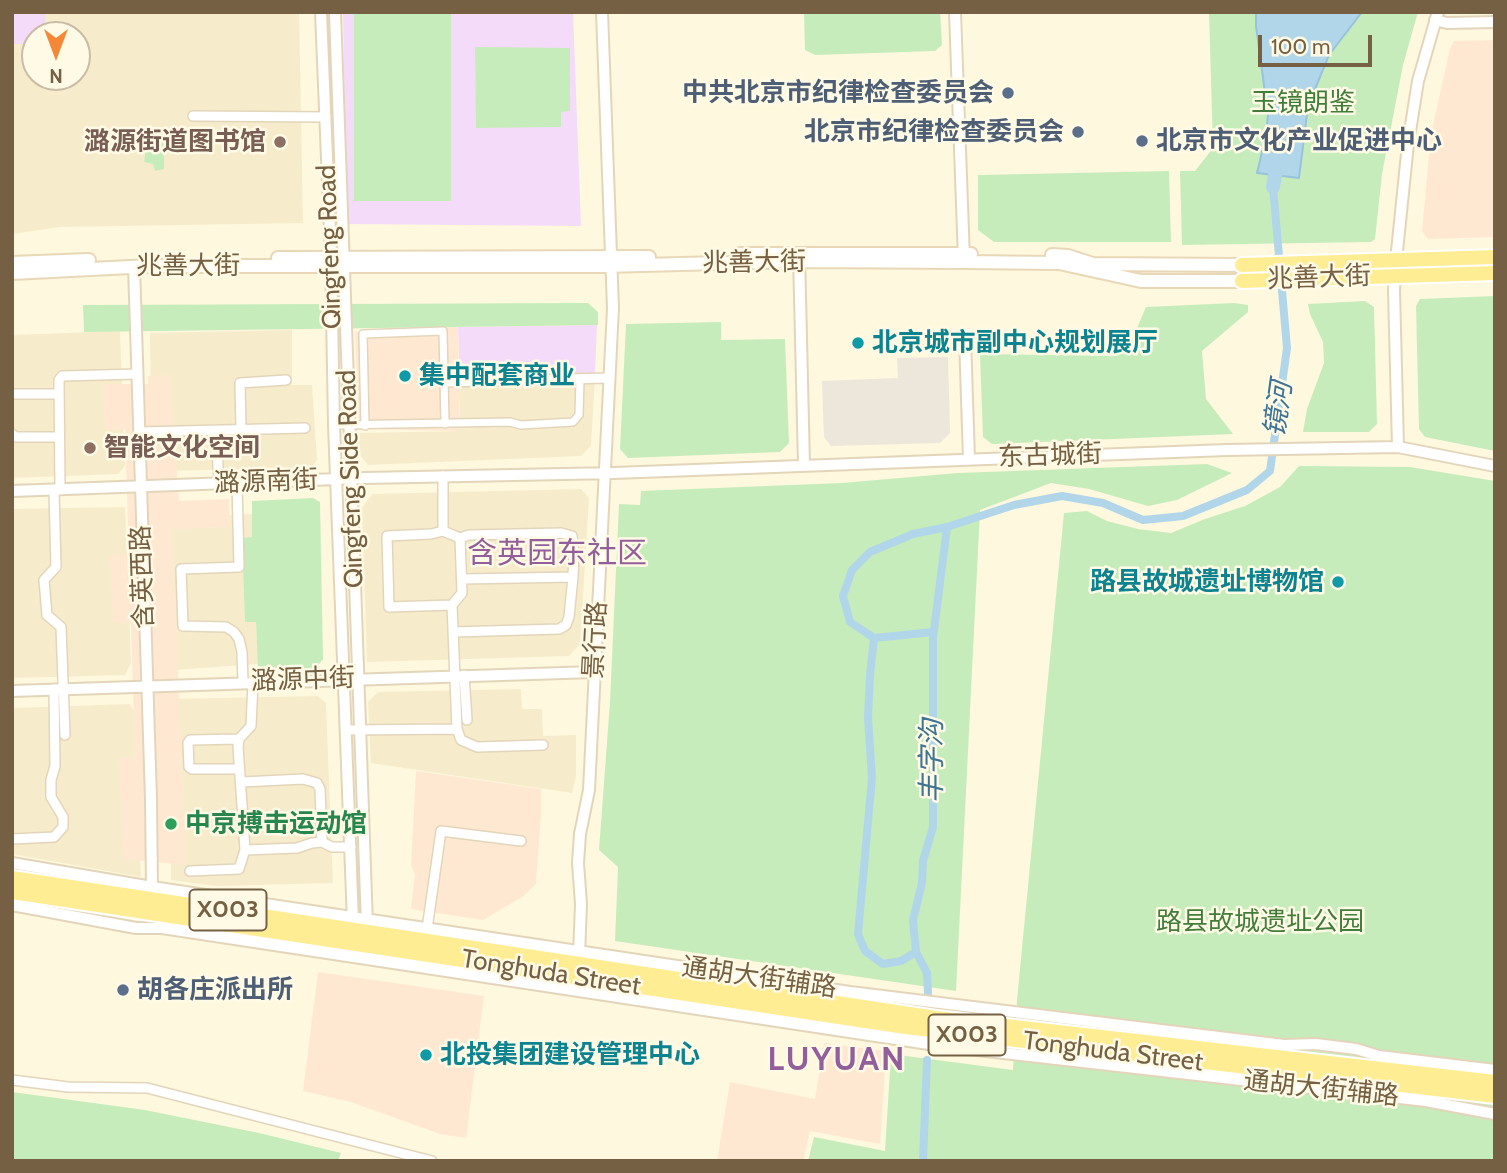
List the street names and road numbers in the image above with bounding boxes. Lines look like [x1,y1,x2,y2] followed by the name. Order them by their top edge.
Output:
[312,164,348,330] street label: Qingfeng Road
[702,246,806,280] street label: 兆善大街
[136,250,240,282] street label: 兆善大街
[1266,261,1372,295] street label: 兆善大街
[332,369,370,589] street label: Qingfeng Side Road
[997,439,1103,473] street label: 东古城街
[213,465,319,499] street label: 潞源南街
[126,524,160,630] street label: 含英西路
[578,600,614,680] street label: 景行路
[250,663,356,697] street label: 潞源中街
[190,890,266,930] road number: X003
[459,943,643,1003] street label: Tonghuda Street
[680,952,838,1004] street label: 通胡大街辅路
[928,1015,1006,1056] road number: X003
[1021,1025,1205,1079] street label: Tonghuda Street
[1242,1065,1400,1113] street label: 通胡大街辅路

